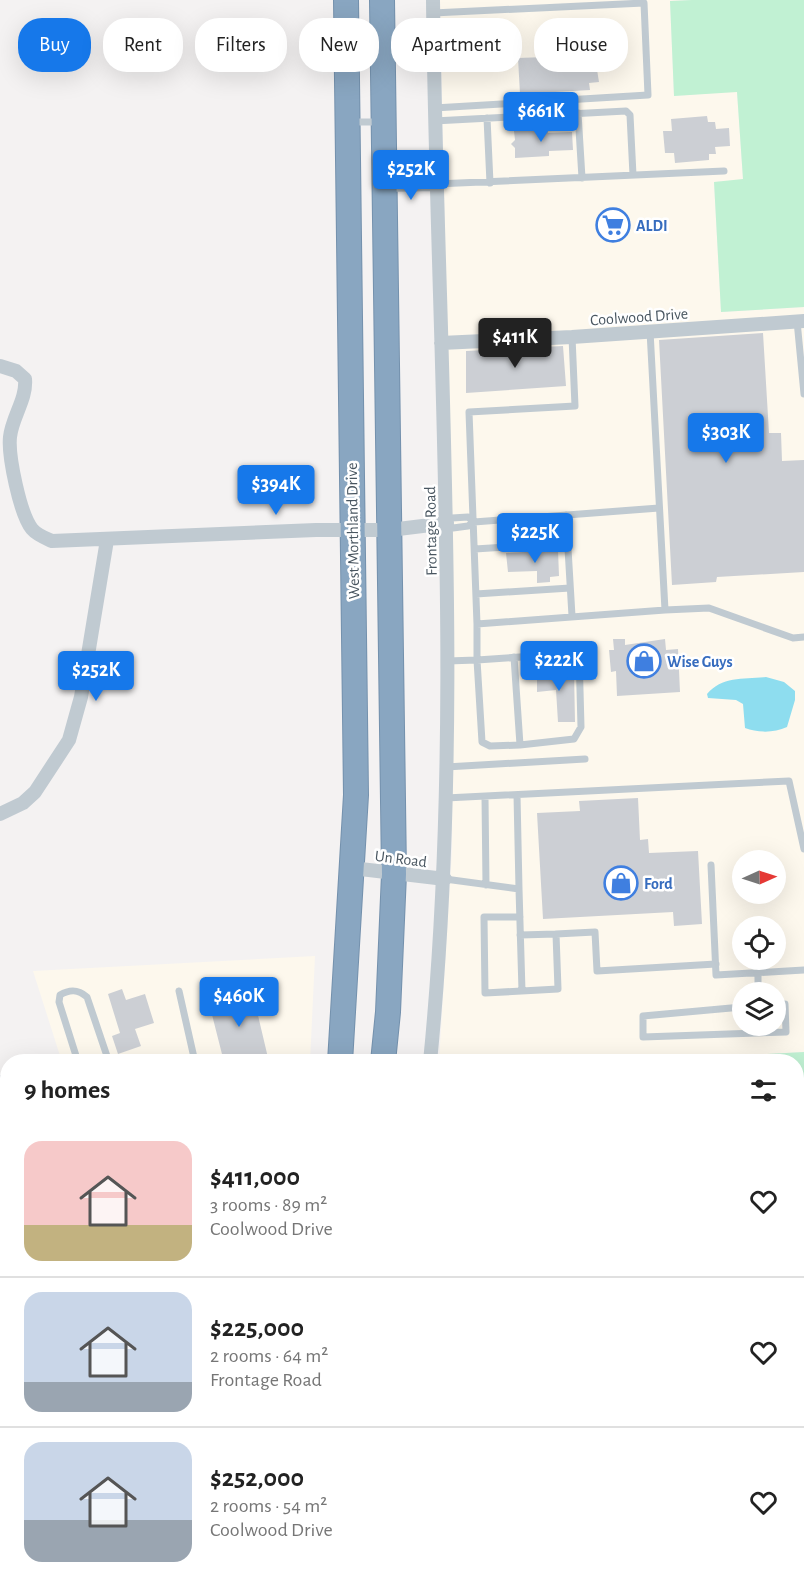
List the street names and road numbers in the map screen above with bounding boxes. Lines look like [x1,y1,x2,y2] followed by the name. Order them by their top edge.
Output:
[590,306,689,328] street label: Coolwood Drive
[344,462,362,600] street label: West Morthland Drive
[422,486,440,576] street label: Frontage Road
[374,848,428,870] street label: Un Road

